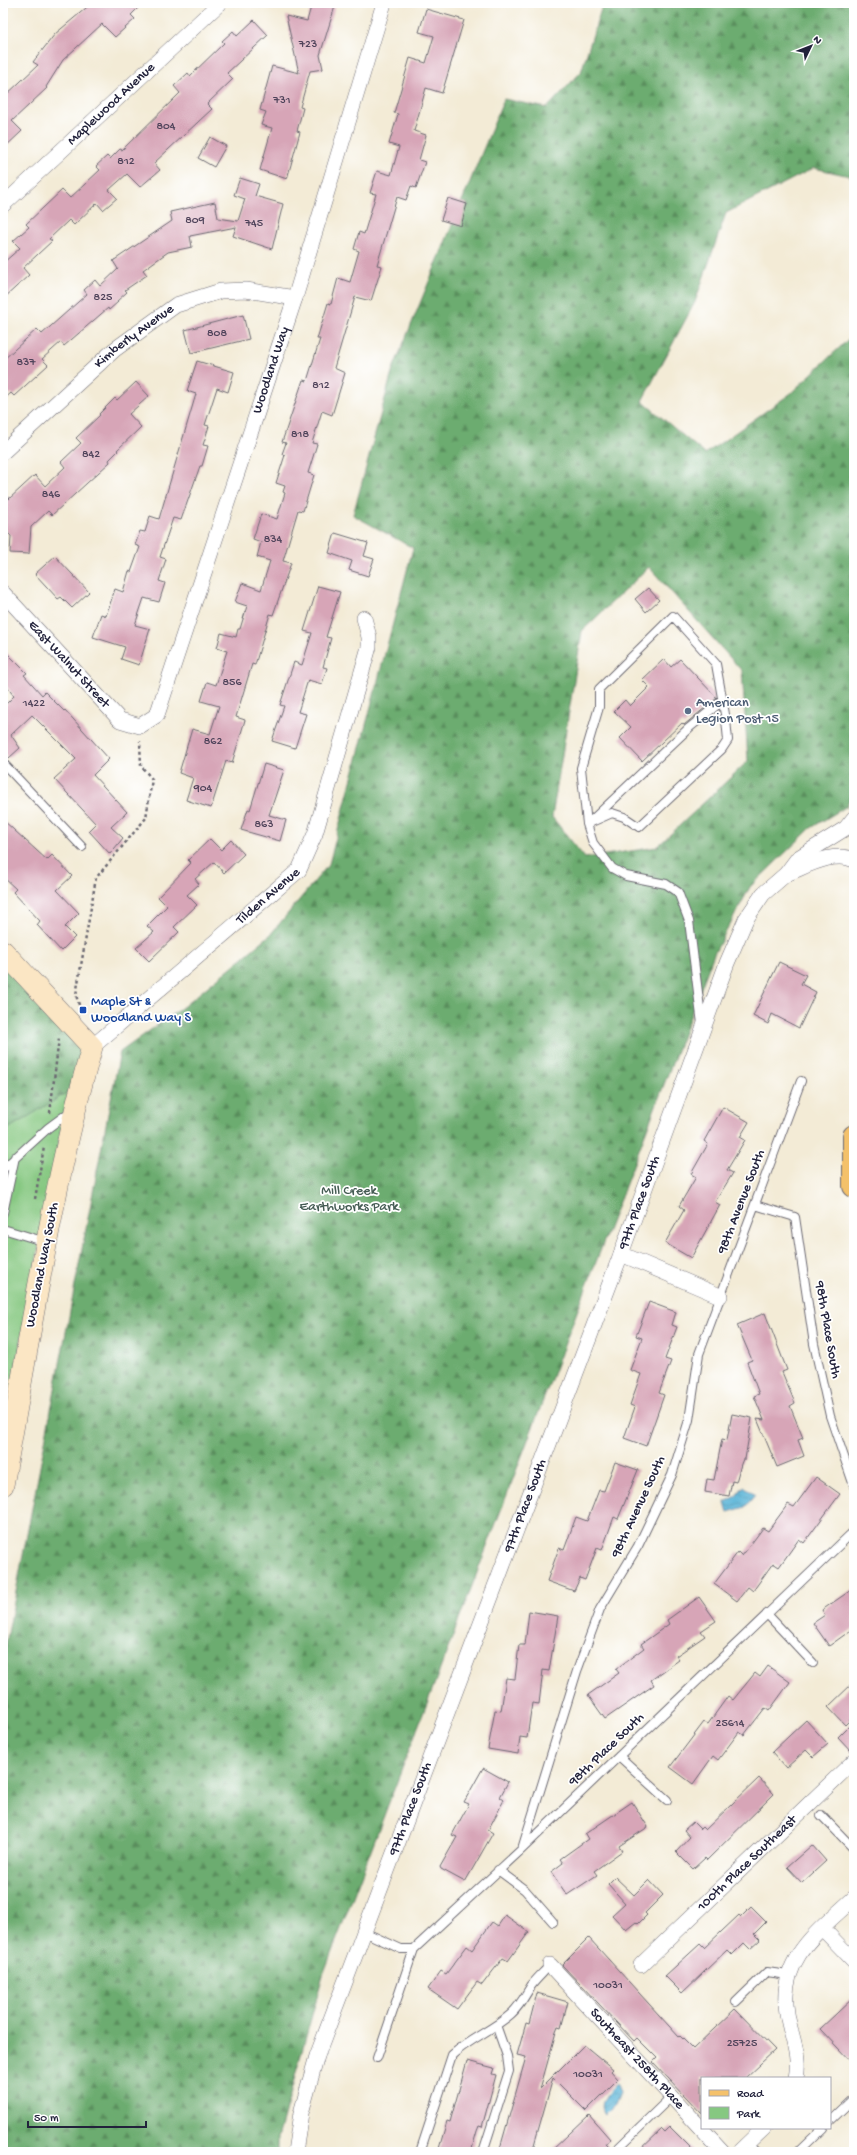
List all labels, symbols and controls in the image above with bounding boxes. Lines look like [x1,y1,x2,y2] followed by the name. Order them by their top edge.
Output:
[791,26,831,66] north arrow
[810,34,824,47] text: N
[298,38,317,52] house number: 723
[64,59,159,149] street label: Maplewood Avenue
[272,94,291,108] house number: 731
[156,120,176,134] house number: 804
[117,155,135,169] house number: 812
[185,214,205,228] house number: 809
[244,217,263,231] house number: 745
[94,291,112,305] house number: 825
[91,300,178,372] street label: Kimberly Avenue
[249,325,293,416] street label: Woodland Way
[207,327,227,341] house number: 808
[16,356,36,370] house number: 837
[312,379,330,393] house number: 812
[291,428,309,442] house number: 818
[82,448,100,462] house number: 842
[42,488,61,502] house number: 846
[264,533,283,547] house number: 834
[24,617,114,713] street label: East Walnut Street
[223,676,242,690] house number: 856
[696,695,779,728] place label: American Legion Post 15
[22,697,45,711] house number: 1422
[683,706,693,716] marker: American Legion Post 15
[204,735,222,749] house number: 862
[193,782,213,796] house number: 904
[255,818,273,832] house number: 863
[232,864,304,929] street label: Tilden Avenue
[91,994,192,1027] place label: Maple St & Woodland Way S
[78,1005,88,1015] marker: Maple St & Woodland Way S
[714,1147,770,1257] street label: 98th Avenue South
[615,1153,665,1253] street label: 97th Place South
[299,1183,400,1216] park label: Mill Creek Earthworks Park
[23,1201,64,1329] street label: Woodland Way South
[810,1279,844,1381] street label: 98th Place South
[608,1453,670,1561] street label: 98th Avenue South
[500,1456,551,1556] street label: 97th Place South
[565,1709,649,1791] street label: 98th Place South
[716,1717,745,1731] house number: 25614
[385,1759,436,1859] street label: 97th Place South
[693,1811,801,1916] street label: 100th Place Southeast
[592,1979,623,1993] house number: 10031
[586,2005,688,2114] street label: Southeast 258th Place
[727,2037,757,2051] house number: 25725
[572,2068,603,2082] house number: 10031
[701,2077,831,2129] legend
[737,2088,764,2102] text: Road
[28,2103,146,2129] scale bar
[736,2108,762,2122] text: Park
[34,2112,59,2126] text: 50 m

